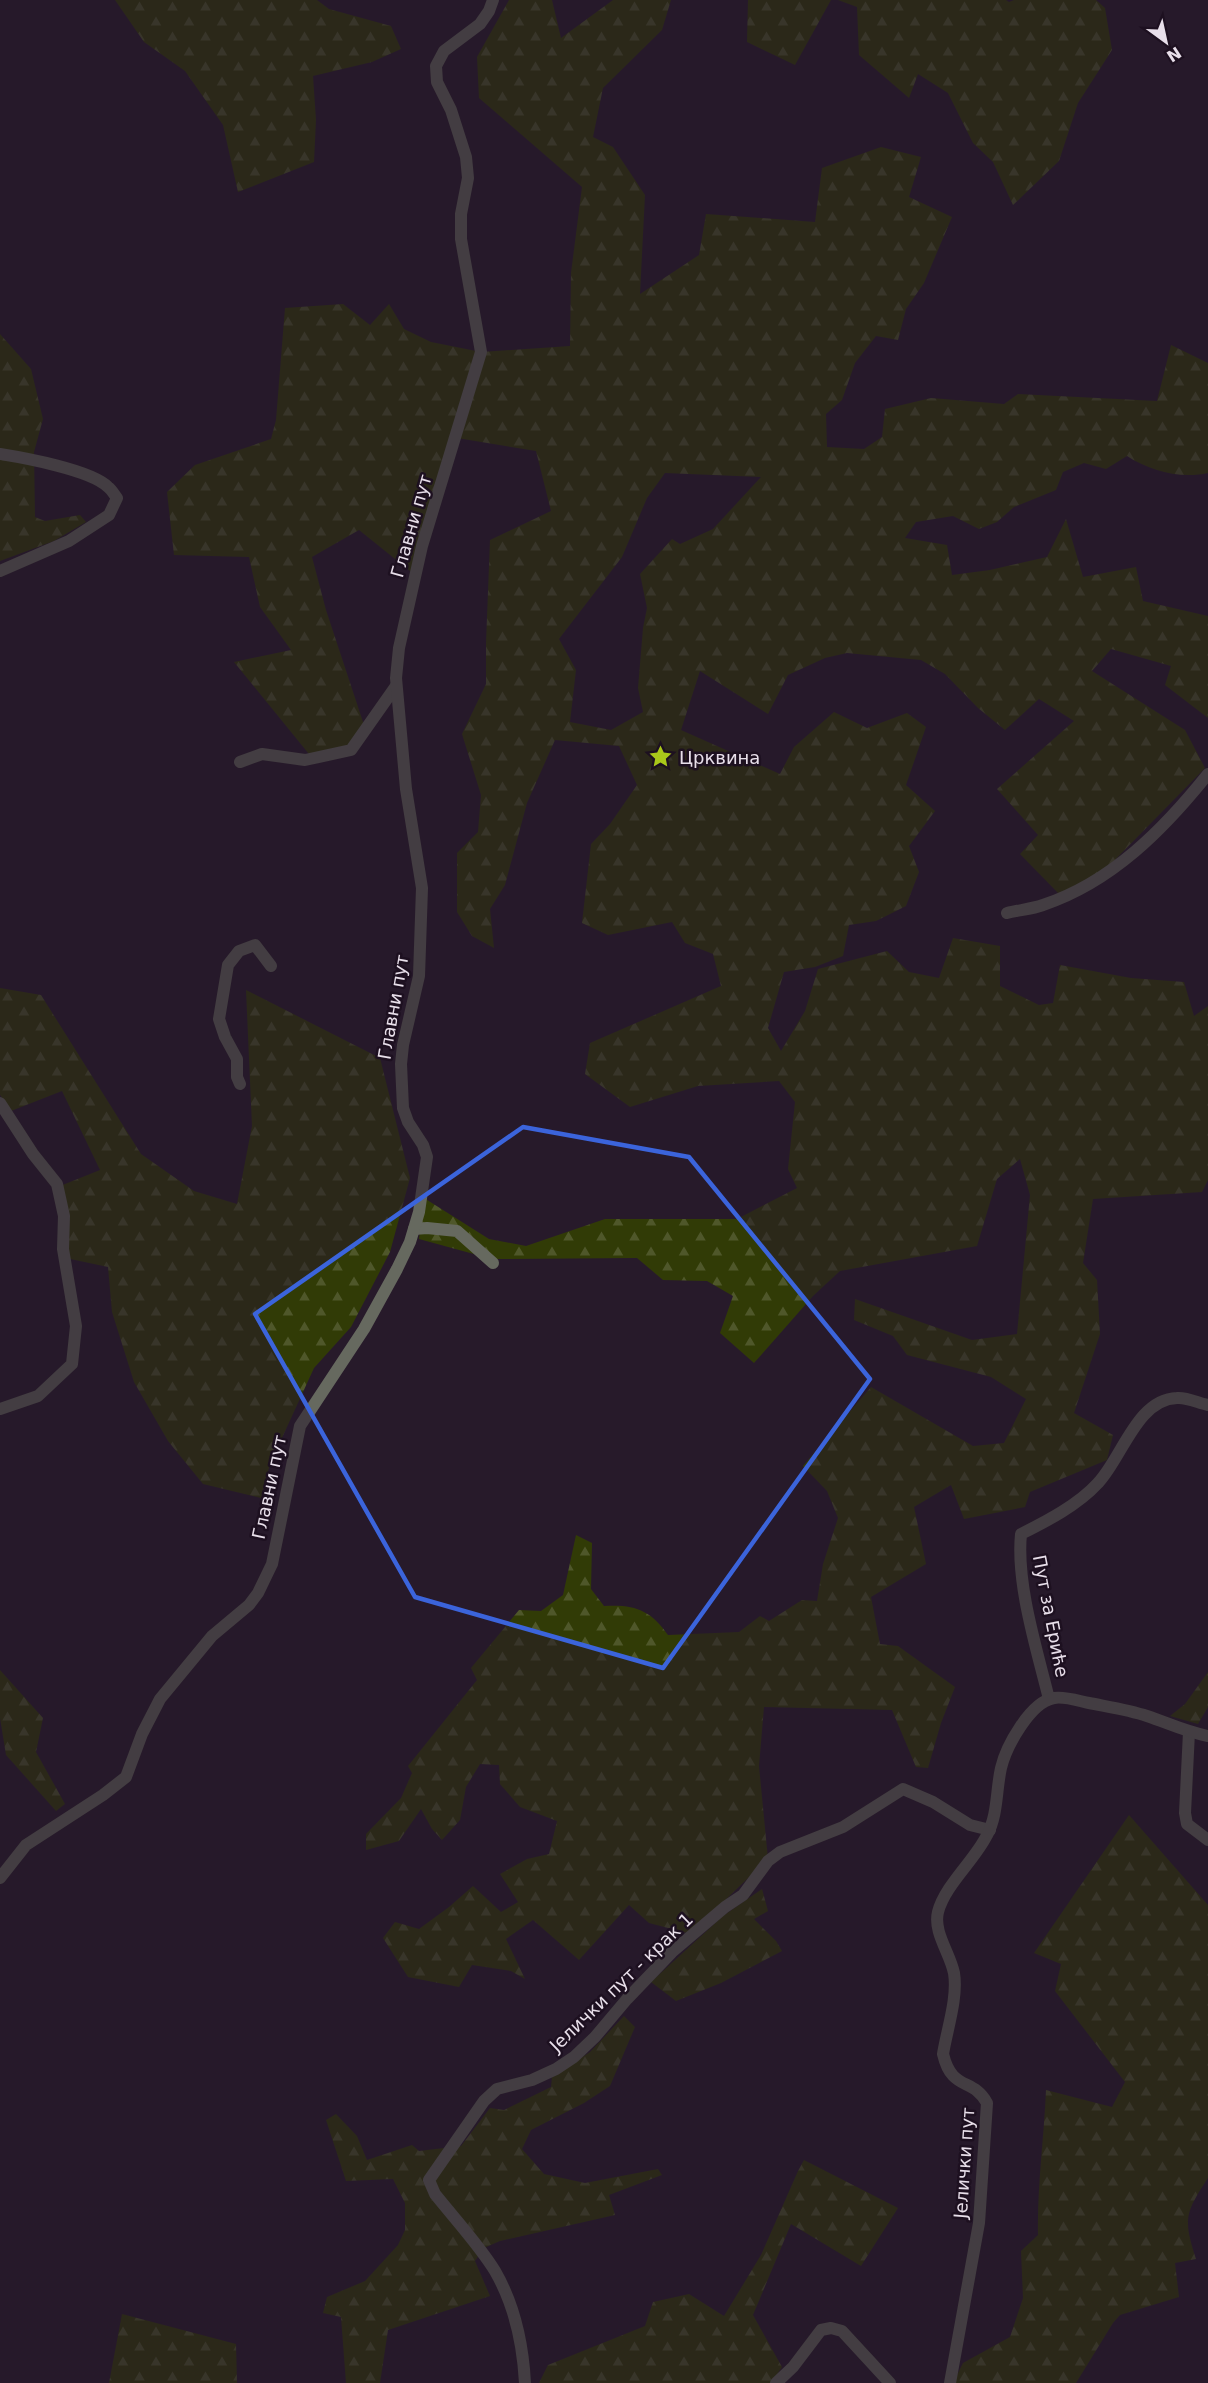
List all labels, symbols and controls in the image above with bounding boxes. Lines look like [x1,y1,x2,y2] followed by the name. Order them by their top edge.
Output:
[1136,12,1196,72] north arrow
[1163,43,1185,66] text: N
[386,472,436,580] street label: Главни пут
[648,744,674,770] place icon: Црквина
[679,747,760,768] place label: Црквина
[373,953,413,1061] street label: Главни пут
[248,1433,290,1541] street label: Главни пут
[1029,1553,1073,1679] street label: Пут за Ериће
[544,1908,697,2056] street label: Јелички пут - крак 1
[950,2107,978,2220] street label: Јелички пут

